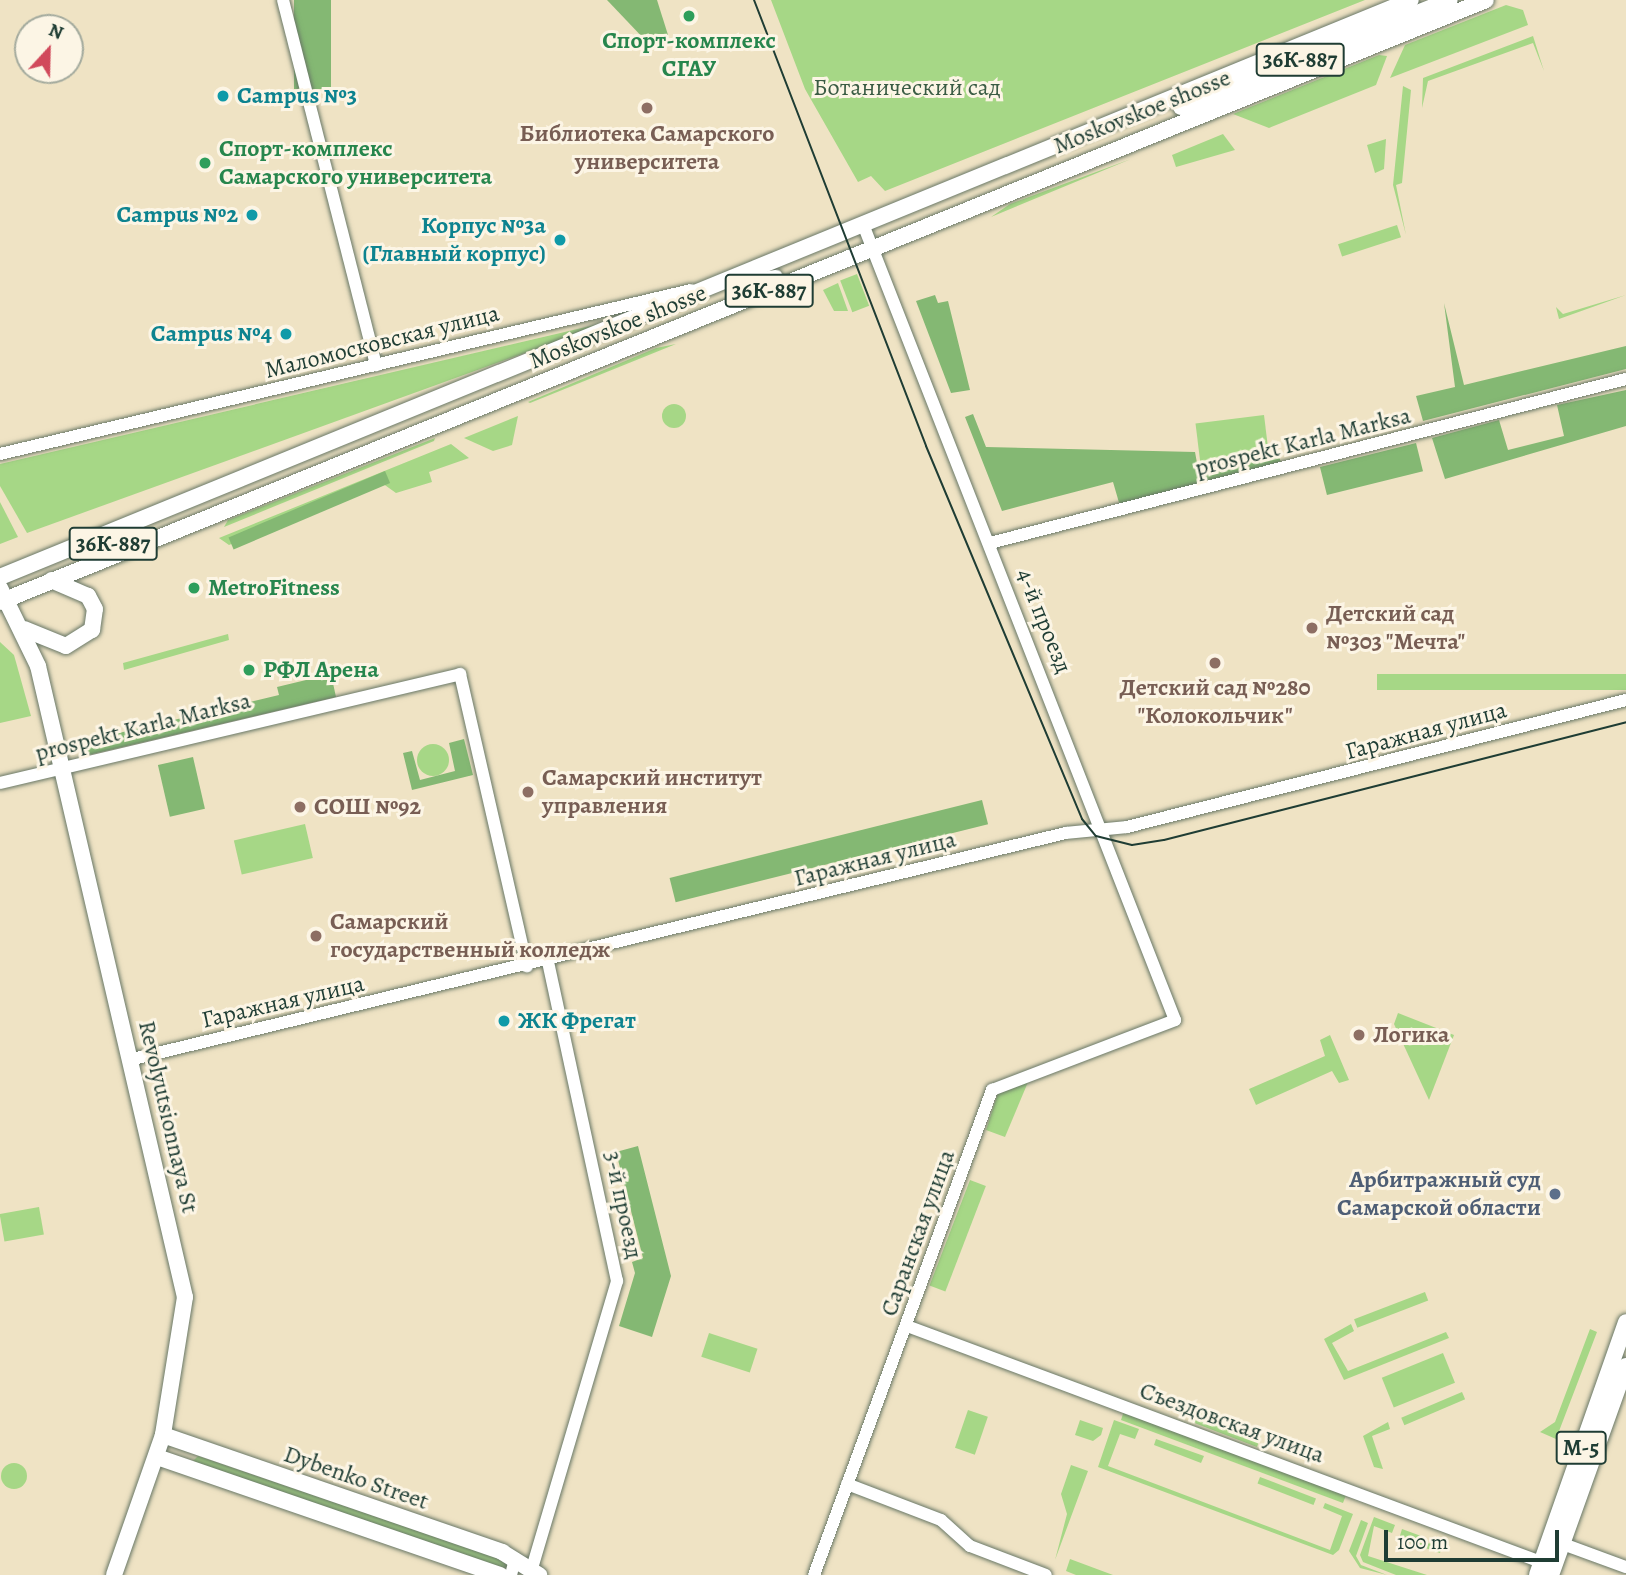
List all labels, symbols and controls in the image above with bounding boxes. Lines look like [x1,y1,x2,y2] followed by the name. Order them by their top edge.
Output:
[681,8,697,24] marker: Спорт-комплекс СГАУ
[14,14,84,84] north arrow
[45,17,67,46] text: N
[602,27,776,83] place label: Спорт-комплекс СГАУ
[1254,40,1346,80] road number: 36К-887
[1049,63,1235,161] street label: Moskovskoe shosse
[813,74,1001,102] park label: Ботанический сад
[237,82,357,110] place label: Campus №3
[215,88,231,104] marker: Campus №3
[639,100,655,116] marker: Библиотека Самарского университета
[520,120,774,176] place label: Библиотека Самарского университета
[219,135,492,191] place label: Спорт-комплекс Самарского университета
[197,155,213,171] marker: Спорт-комплекс Самарского университета
[117,201,238,229] place label: Campus №2
[244,207,260,223] marker: Campus №2
[362,212,546,268] place label: Корпус №3a (Главный корпус)
[552,232,568,248] marker: Корпус №3a (Главный корпус)
[724,272,814,310] road number: 36К-887
[525,278,711,376] street label: Moskovskoe shosse
[262,299,502,385] street label: Маломосковская улица
[151,320,272,348] place label: Campus №4
[278,326,294,342] marker: Campus №4
[1192,401,1414,483] street label: prospekt Karla Marksa
[68,524,158,564] road number: 36К-887
[1010,565,1078,677] street label: 4-й проезд
[208,574,340,602] place label: MetroFitness
[186,580,202,596] marker: MetroFitness
[1326,600,1466,656] place label: Детский сад №303 "Мечта"
[1304,620,1320,636] marker: Детский сад №303 "Мечта"
[1207,655,1223,671] marker: Детский сад №280 "Колокольчик"
[263,656,379,684] place label: РФЛ Арена
[241,662,257,678] marker: РФЛ Арена
[1119,674,1311,730] place label: Детский сад №280 "Колокольчик"
[32,686,254,768] street label: prospekt Karla Marksa
[1342,696,1510,766] street label: Гаражная улица
[542,764,762,820] place label: Самарский институт управления
[520,784,536,800] marker: Самарский институт управления
[314,793,421,821] place label: СОШ №92
[292,799,308,815] marker: СОШ №92
[791,825,959,893] street label: Гаражная улица
[330,908,610,964] place label: Самарский государственный колледж
[308,928,324,944] marker: Самарский государственный колледж
[199,969,367,1035] street label: Гаражная улица
[518,1007,636,1035] place label: ЖК Фрегат
[496,1013,512,1029] marker: ЖК Фрегат
[132,1018,204,1216] street label: Revolyutsionnaya St
[1373,1021,1449,1049] place label: Логика
[1351,1027,1367,1043] marker: Логика
[875,1146,961,1320] street label: Саранская улица
[598,1149,648,1261] street label: 3-й проезд
[1337,1166,1541,1222] place label: Арбитражный суд Самарской области
[1547,1186,1563,1202] marker: Арбитражный суд Самарской области
[1136,1376,1328,1470] street label: Съездовская улица
[1555,1428,1607,1468] road number: М-5
[280,1440,432,1516] street label: Dybenko Street
[1388,1516,1563,1560] scale bar
[1397,1528,1448,1556] text: 100 m

